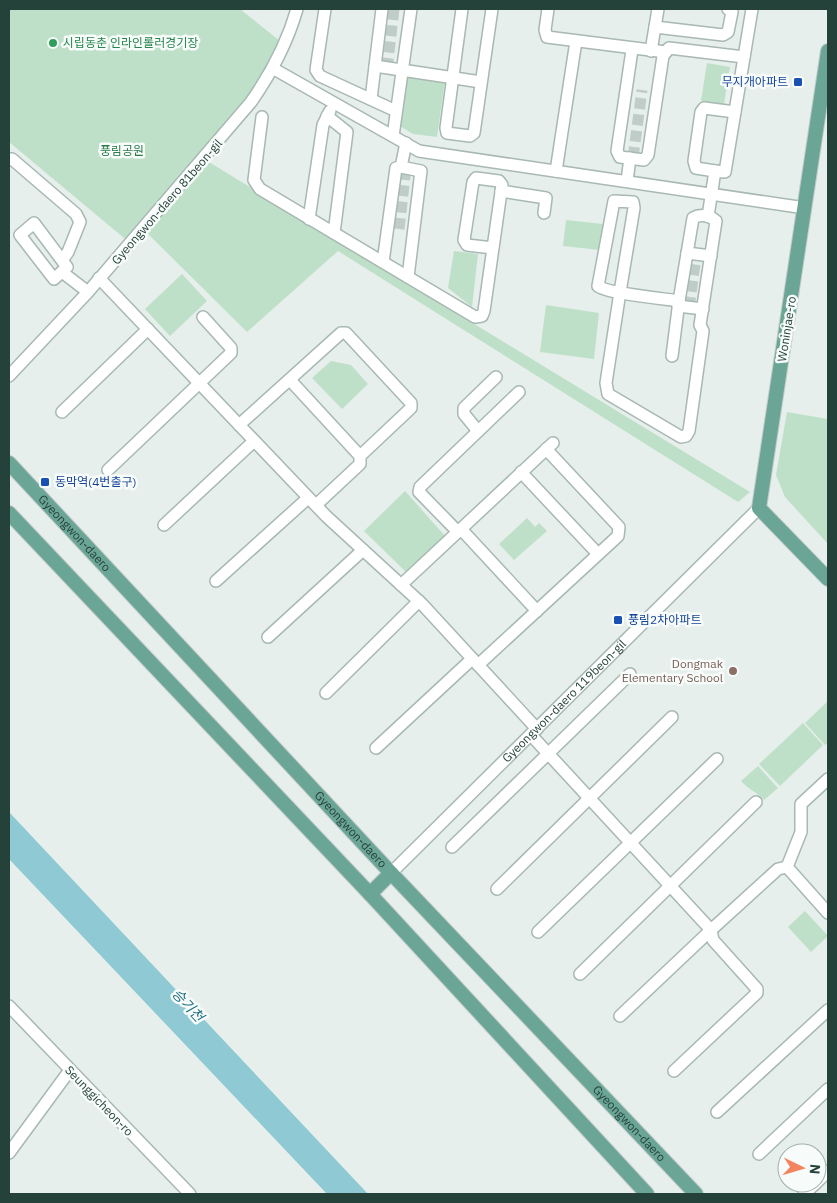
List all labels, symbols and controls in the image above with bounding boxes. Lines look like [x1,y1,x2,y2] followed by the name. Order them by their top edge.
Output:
[63,35,198,50] place label: 시립동춘 인라인롤러경기장
[47,37,59,49] marker: 시립동춘 인라인롤러경기장
[722,74,788,89] place label: 무지개아파트
[792,76,804,88] marker: 무지개아파트
[108,136,225,267] street label: Gyeongwon-daero 81beon-gil
[100,143,144,158] park label: 풍림공원
[774,295,799,363] street label: Woninjae-ro
[55,474,136,489] place label: 동막역(4번출구)
[39,476,51,488] marker: 동막역(4번출구)
[35,491,114,575] street label: Gyeongwon-daero
[628,612,701,627] place label: 풍림2차아파트
[612,614,624,626] marker: 풍림2차아파트
[499,636,629,765] street label: Gyeongwon-daero 119beon-gil
[622,656,724,685] place label: Dongmak Elementary School
[727,665,739,677] marker: Dongmak Elementary School
[311,788,390,871] street label: Gyeongwon-daero
[168,985,209,1026] water label: 승기천
[62,1062,137,1139] street label: Seunggicheon-ro
[590,1082,669,1165] street label: Gyeongwon-daero
[777,1143,827,1193] north arrow
[806,1163,824,1175] text: N

